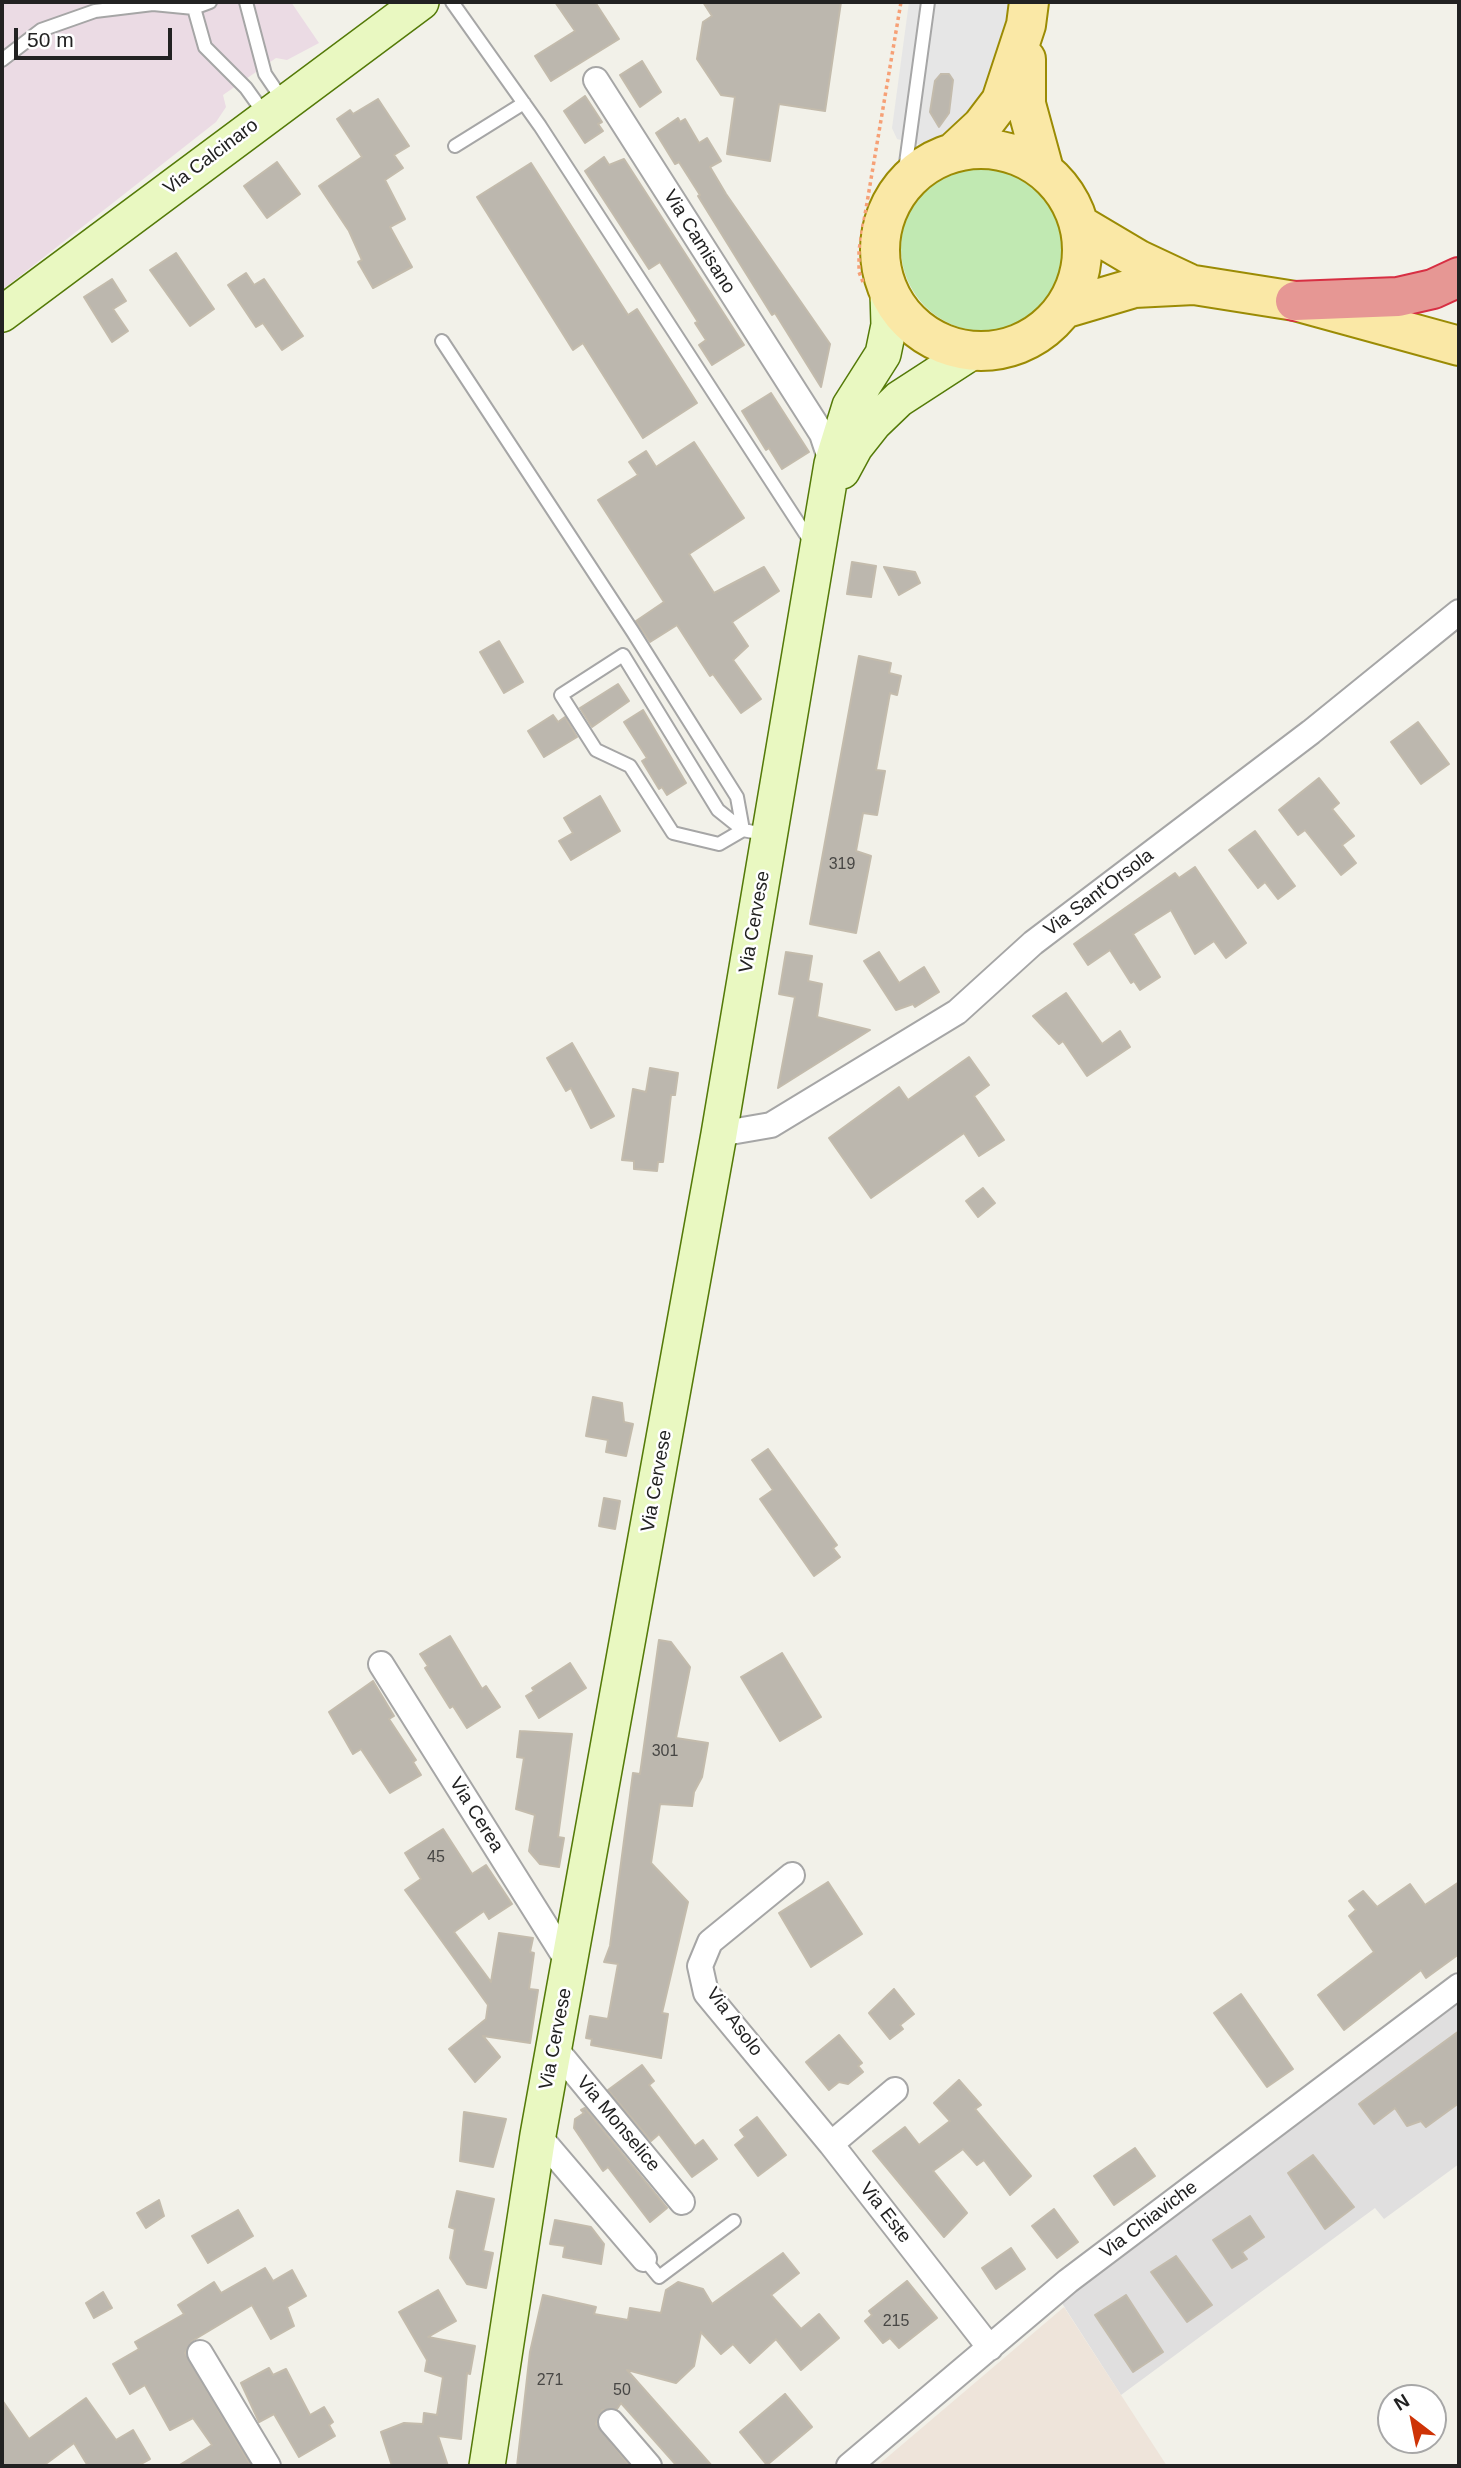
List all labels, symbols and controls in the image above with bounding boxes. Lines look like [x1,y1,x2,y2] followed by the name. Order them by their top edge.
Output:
[18,14,175,58] scale bar
[27,28,74,51] text: 50 m
[159,114,263,200] street label: Via Calcinaro
[658,186,740,298] street label: Via Camisano
[1040,844,1158,942] street label: Via Sant'Orsola
[829,855,855,875] house number: 319
[735,869,775,975] street label: Via Cervese
[637,1428,677,1534] street label: Via Cervese
[652,1742,678,1762] house number: 301
[444,1773,508,1857] street label: Via Cerea
[427,1848,445,1868] house number: 45
[701,1983,767,2061] street label: Via Asolo
[535,1986,577,2092] street label: Via Cervese
[571,2072,665,2176] street label: Via Monselice
[1096,2176,1202,2264] street label: Via Chiaviche
[854,2178,916,2248] street label: Via Este
[883,2312,909,2332] house number: 215
[537,2371,563,2391] house number: 271
[613,2381,631,2401] house number: 50
[1377,2384,1447,2454] north arrow
[1390,2390,1413,2415] text: N

